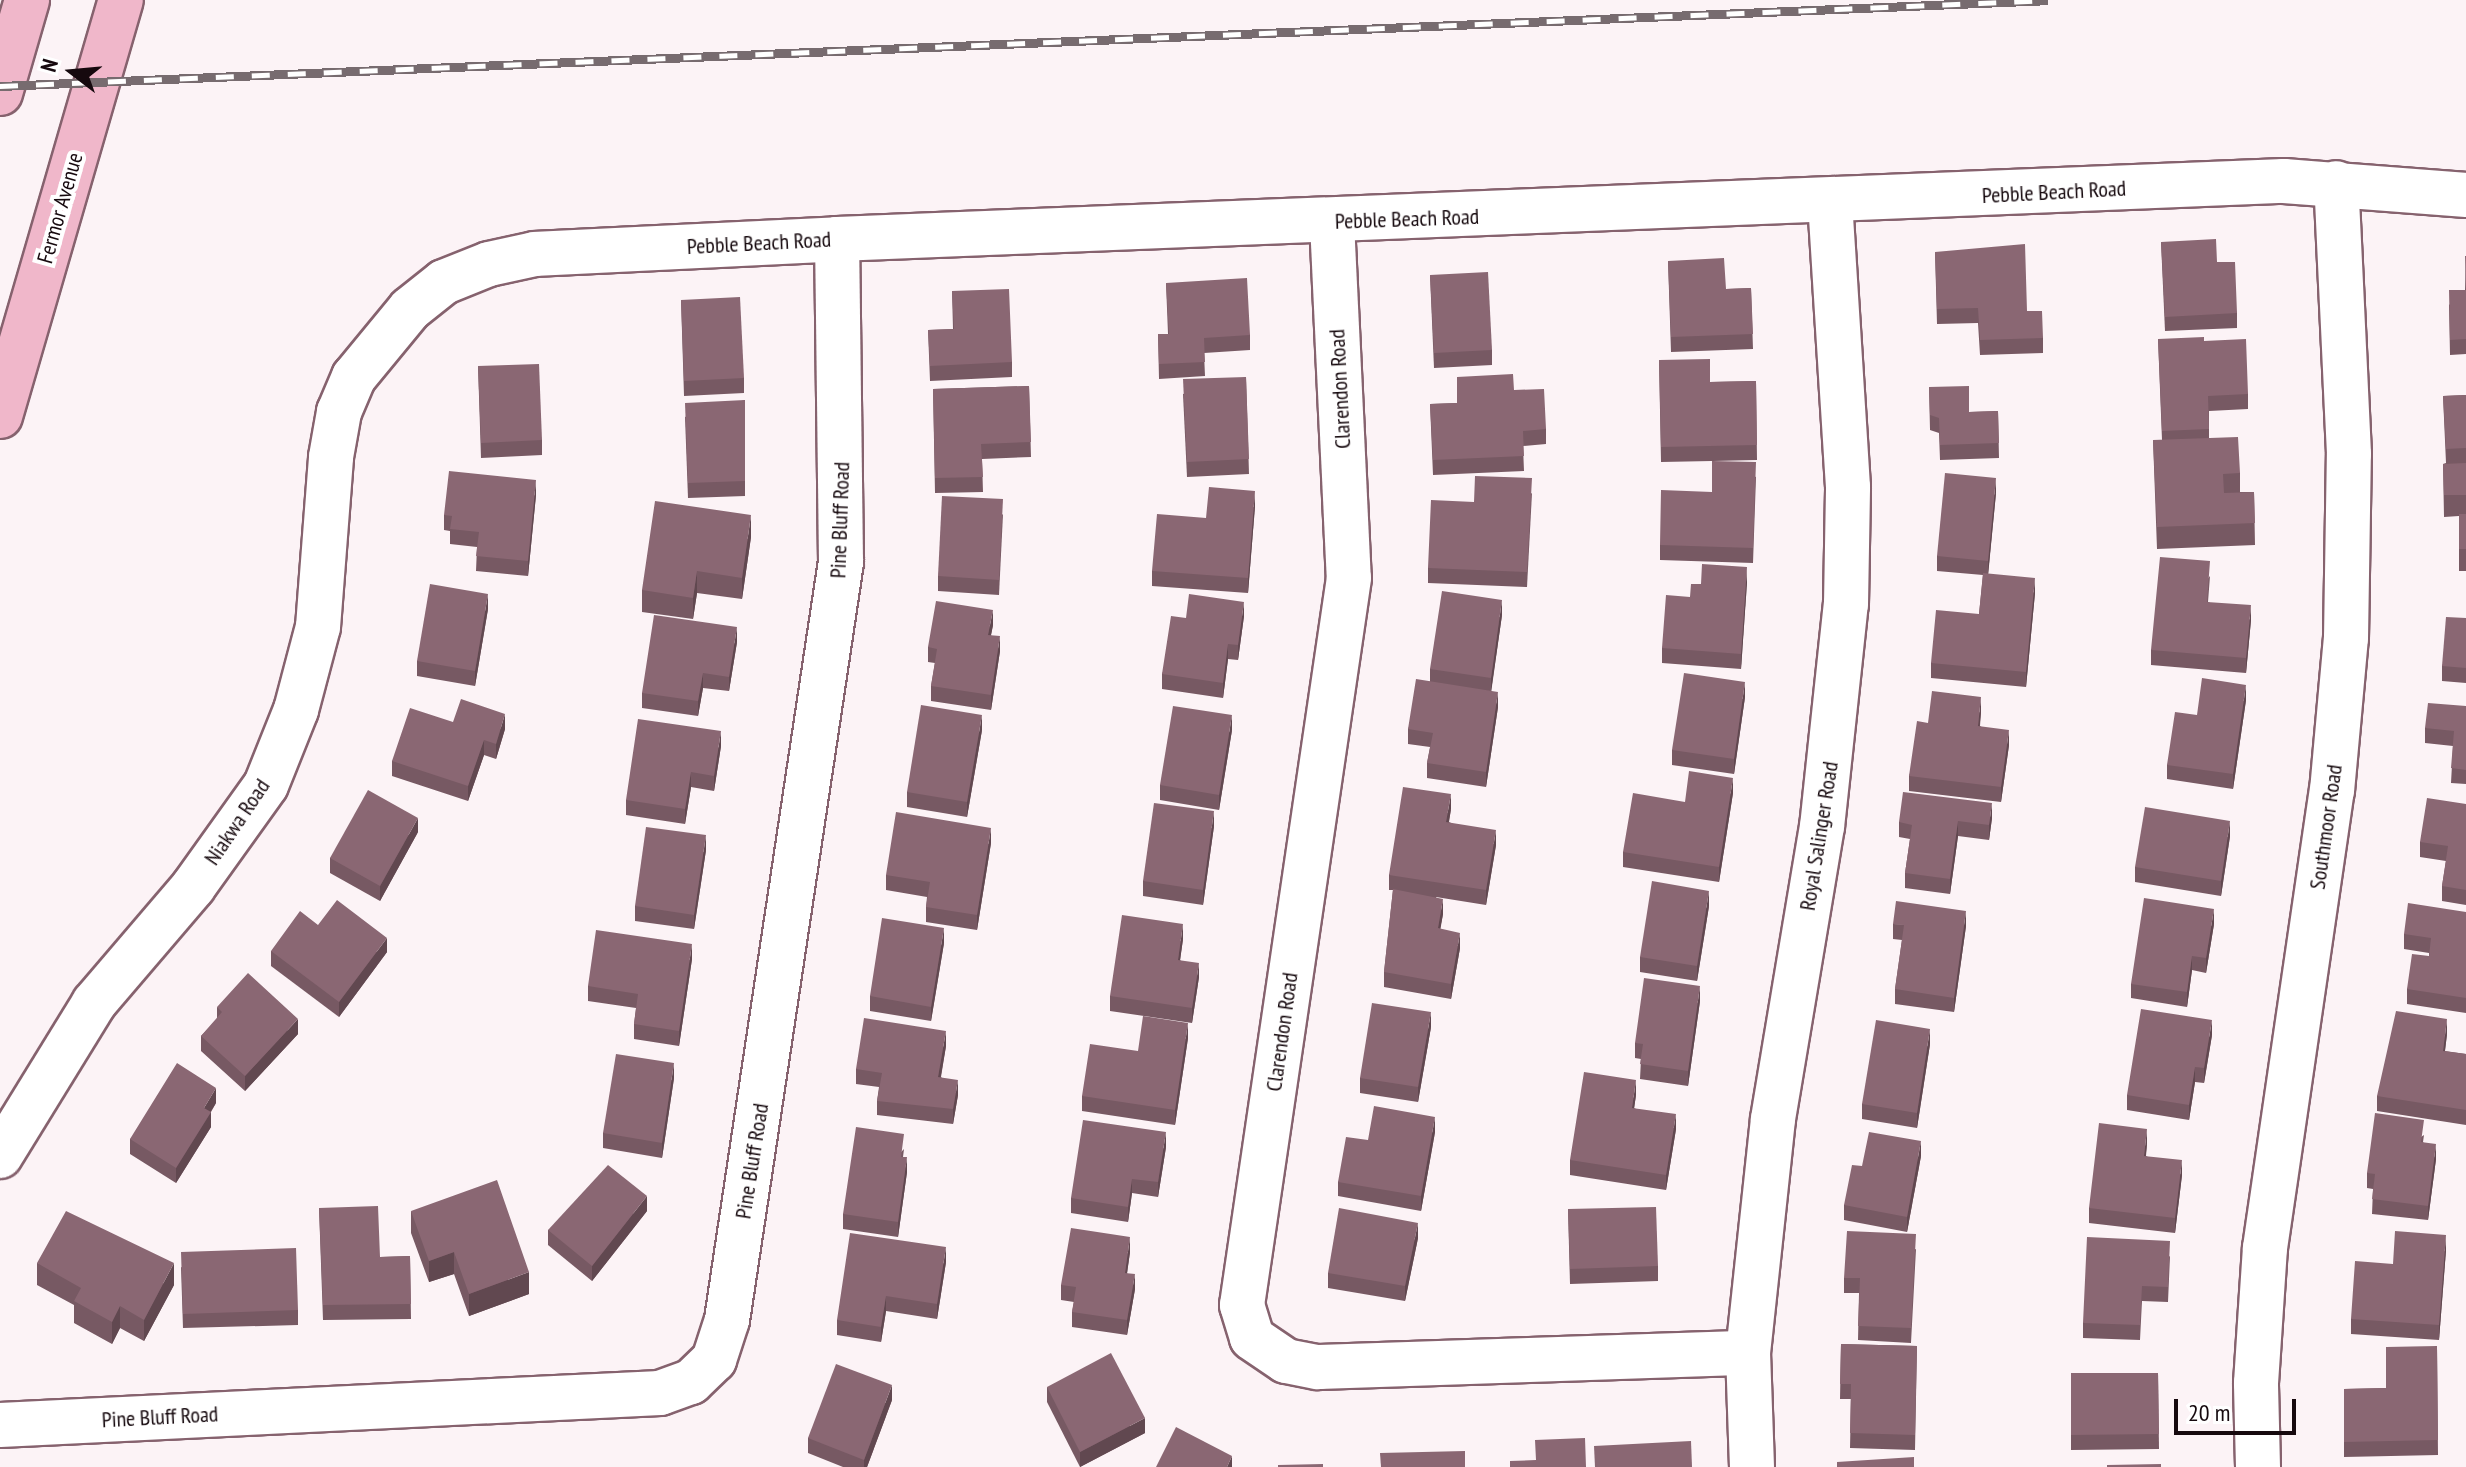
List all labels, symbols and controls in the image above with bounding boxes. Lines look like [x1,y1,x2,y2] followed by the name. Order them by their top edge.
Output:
[32,32,112,112] north arrow
[34,56,64,75] text: N
[32,149,88,267] street label: Fermor Avenue
[1981,175,2127,209] street label: Pebble Beach Road
[1334,203,1480,235] street label: Pebble Beach Road
[686,226,832,260] street label: Pebble Beach Road
[1324,329,1356,449] street label: Clarendon Road
[825,461,855,579] street label: Pine Bluff Road
[1794,760,1844,912] street label: Royal Salinger Road
[2304,763,2348,891] street label: Southmoor Road
[199,774,275,870] street label: Niakwa Road
[1261,971,1303,1093] street label: Clarendon Road
[730,1101,774,1221] street label: Pine Bluff Road
[2178,1383,2300,1433] scale bar
[2188,1397,2230,1428] text: 20 m
[101,1401,219,1433] street label: Pine Bluff Road

